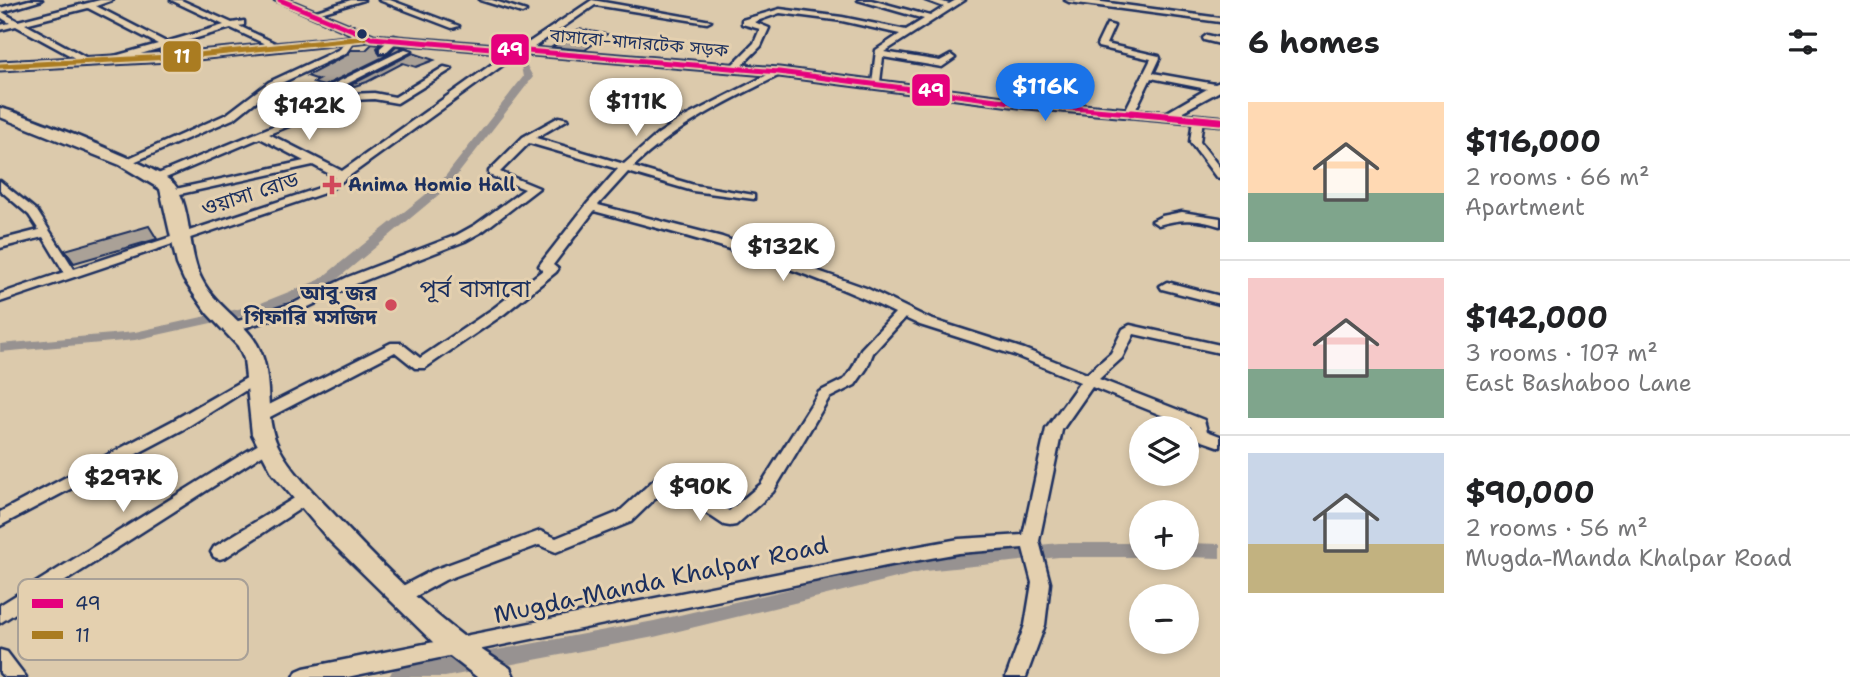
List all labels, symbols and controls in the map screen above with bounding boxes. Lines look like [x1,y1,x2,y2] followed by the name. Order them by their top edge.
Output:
[1248,22,1380,63] text: 6 homes
[548,23,730,63] street label: বাসাবো-মাদারটেক সড়ক
[1784,23,1822,61] icon: filters
[355,27,369,41] unlabelled marker
[490,33,530,66] line badge: 49
[497,37,523,62] text: 49
[162,40,202,73] line badge: 11
[174,44,190,69] text: 11
[996,64,1094,123] pin: $116K
[1012,71,1078,101] text: $116K
[911,73,951,107] line badge: 49
[587,78,685,138] pin: $111K
[918,78,944,103] text: 49
[260,82,358,142] pin: $142K
[606,86,666,116] text: $111K
[273,90,345,120] text: $142K
[1465,121,1601,162] text: $116,000
[1304,130,1388,214] icon: home
[1465,162,1650,192] text: 2 rooms · 66 m²
[198,165,303,223] street label: ওয়াসা রোড
[348,173,516,197] place label: Anima Homio Hall
[322,175,342,195] marker: Anima Homio Hall
[1465,192,1585,222] text: Apartment
[734,224,832,283] pin: $132K
[747,231,819,261] text: $132K
[419,273,531,305] district label: পূর্ব বাসাবো
[243,279,378,331] place label: আবু জর গিফারি মসজিদ
[383,297,399,313] marker: আবু জর গিফারি মসজিদ
[1465,297,1608,338] text: $142,000
[1304,306,1388,390] icon: home
[1465,338,1658,368] text: 3 rooms · 107 m²
[1465,368,1692,398] text: East Bashaboo Lane
[1129,416,1199,654] map controls
[1129,416,1199,486] button: layers
[74,454,172,514] pin: $297K
[84,462,162,492] text: $297K
[659,463,741,523] pin: $90K
[669,471,731,501] text: $90K
[1465,472,1595,513] text: $90,000
[1304,481,1388,565] icon: home
[1129,500,1199,570] button: +
[1465,513,1648,543] text: 2 rooms · 56 m²
[491,529,831,631] street label: Mugda-Manda Khalpar Road
[1465,543,1792,573] text: Mugda-Manda Khalpar Road
[18,579,248,660] legend
[1129,584,1199,654] button: −
[75,591,101,616] text: 49
[75,623,90,648] text: 11

